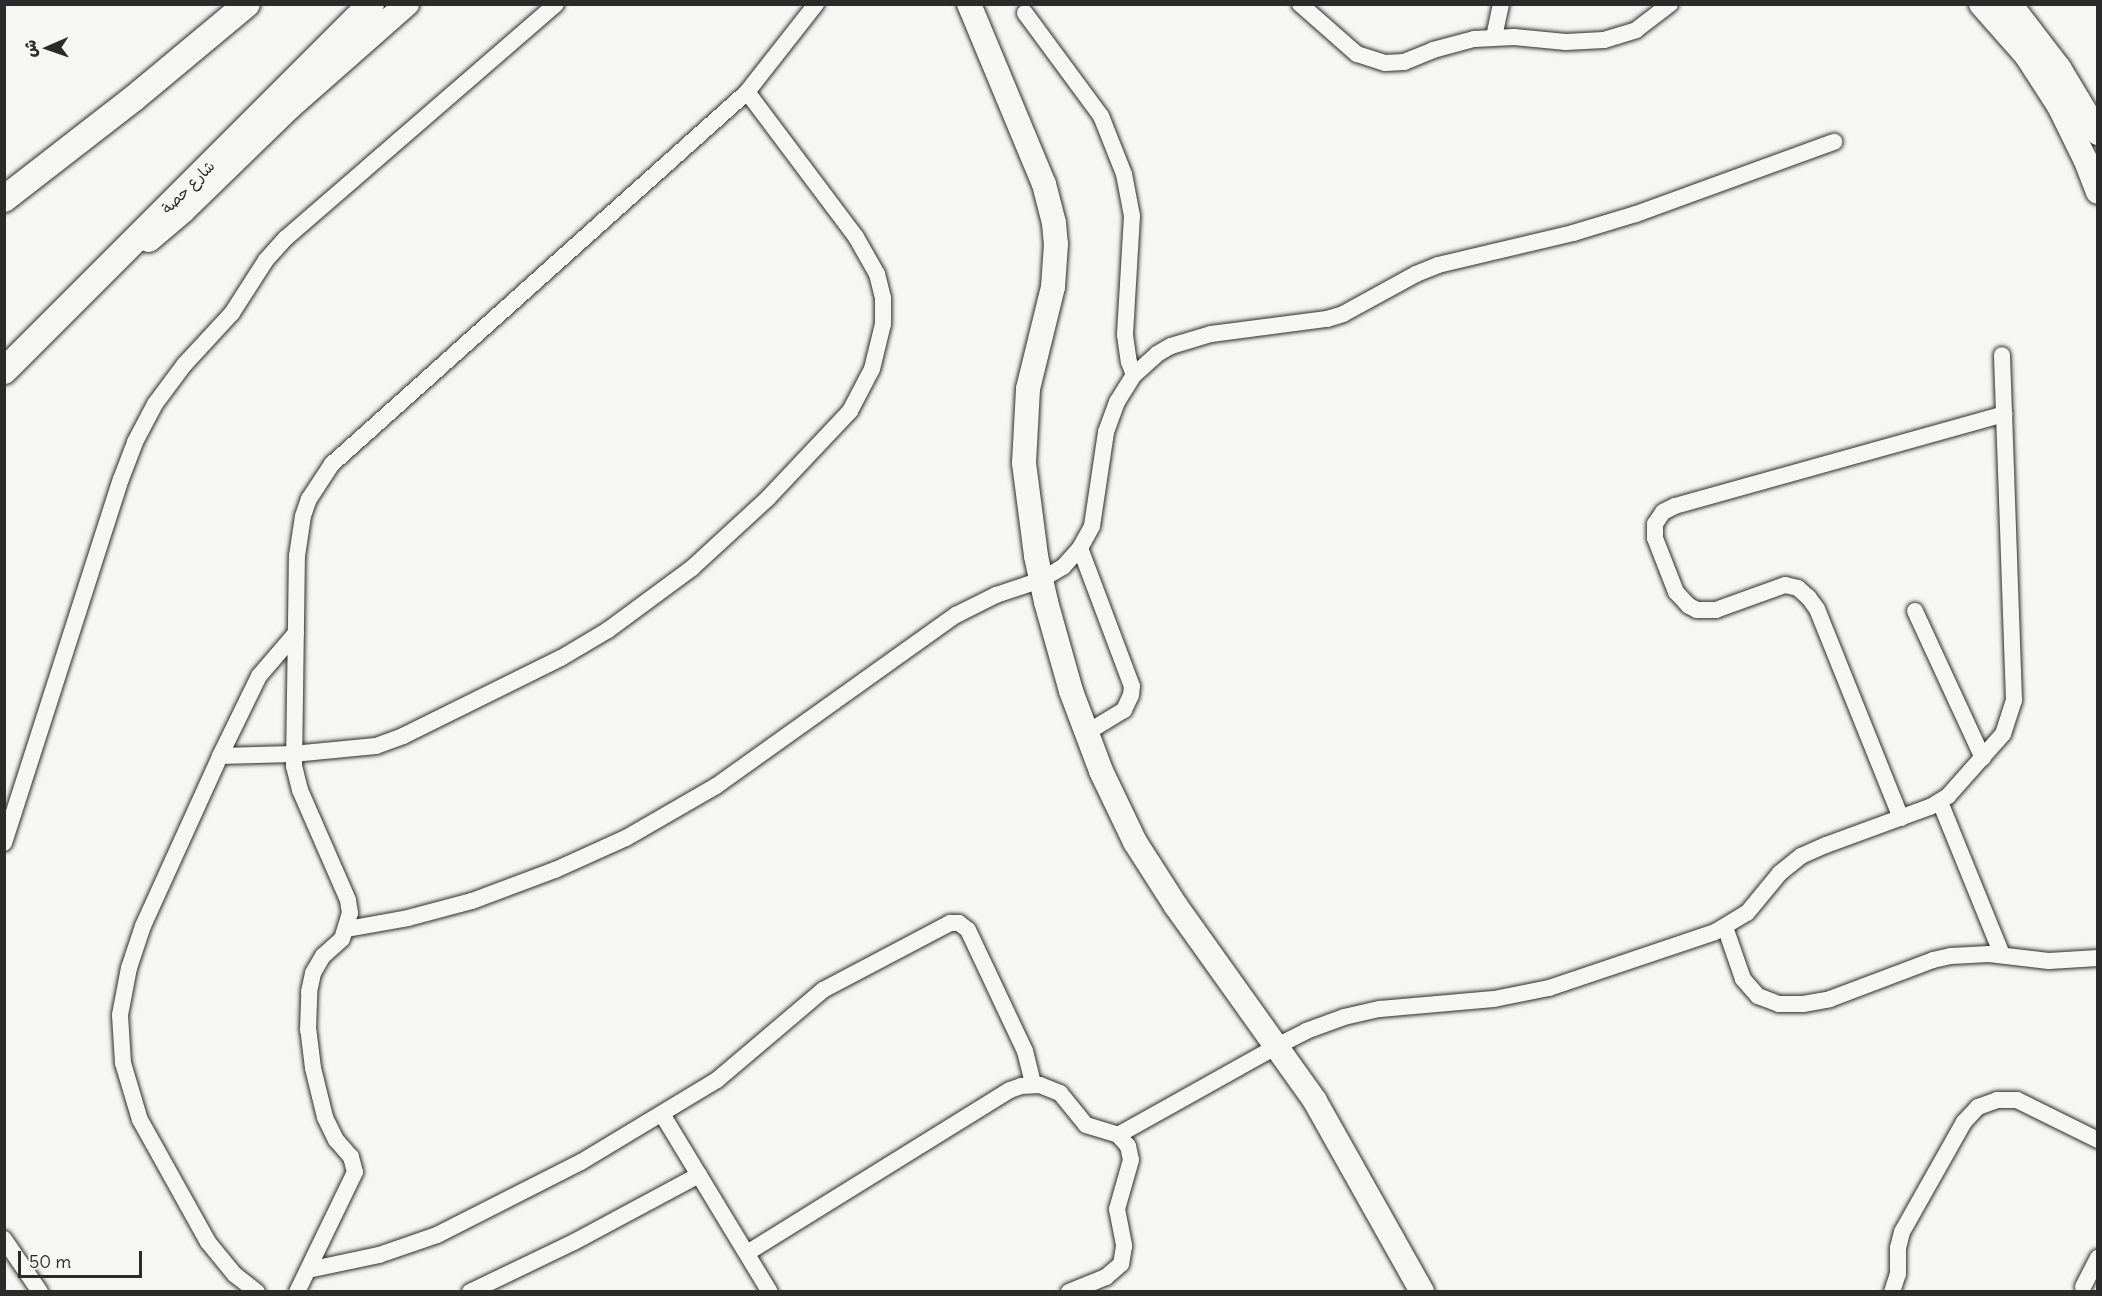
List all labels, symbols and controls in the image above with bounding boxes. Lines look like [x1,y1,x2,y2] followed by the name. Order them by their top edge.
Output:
[18,18,78,78] north arrow
[20,39,40,58] text: ش
[158,157,218,217] street label: شارع حصة
[21,1239,146,1277] scale bar
[29,1250,71,1273] text: 50 m

